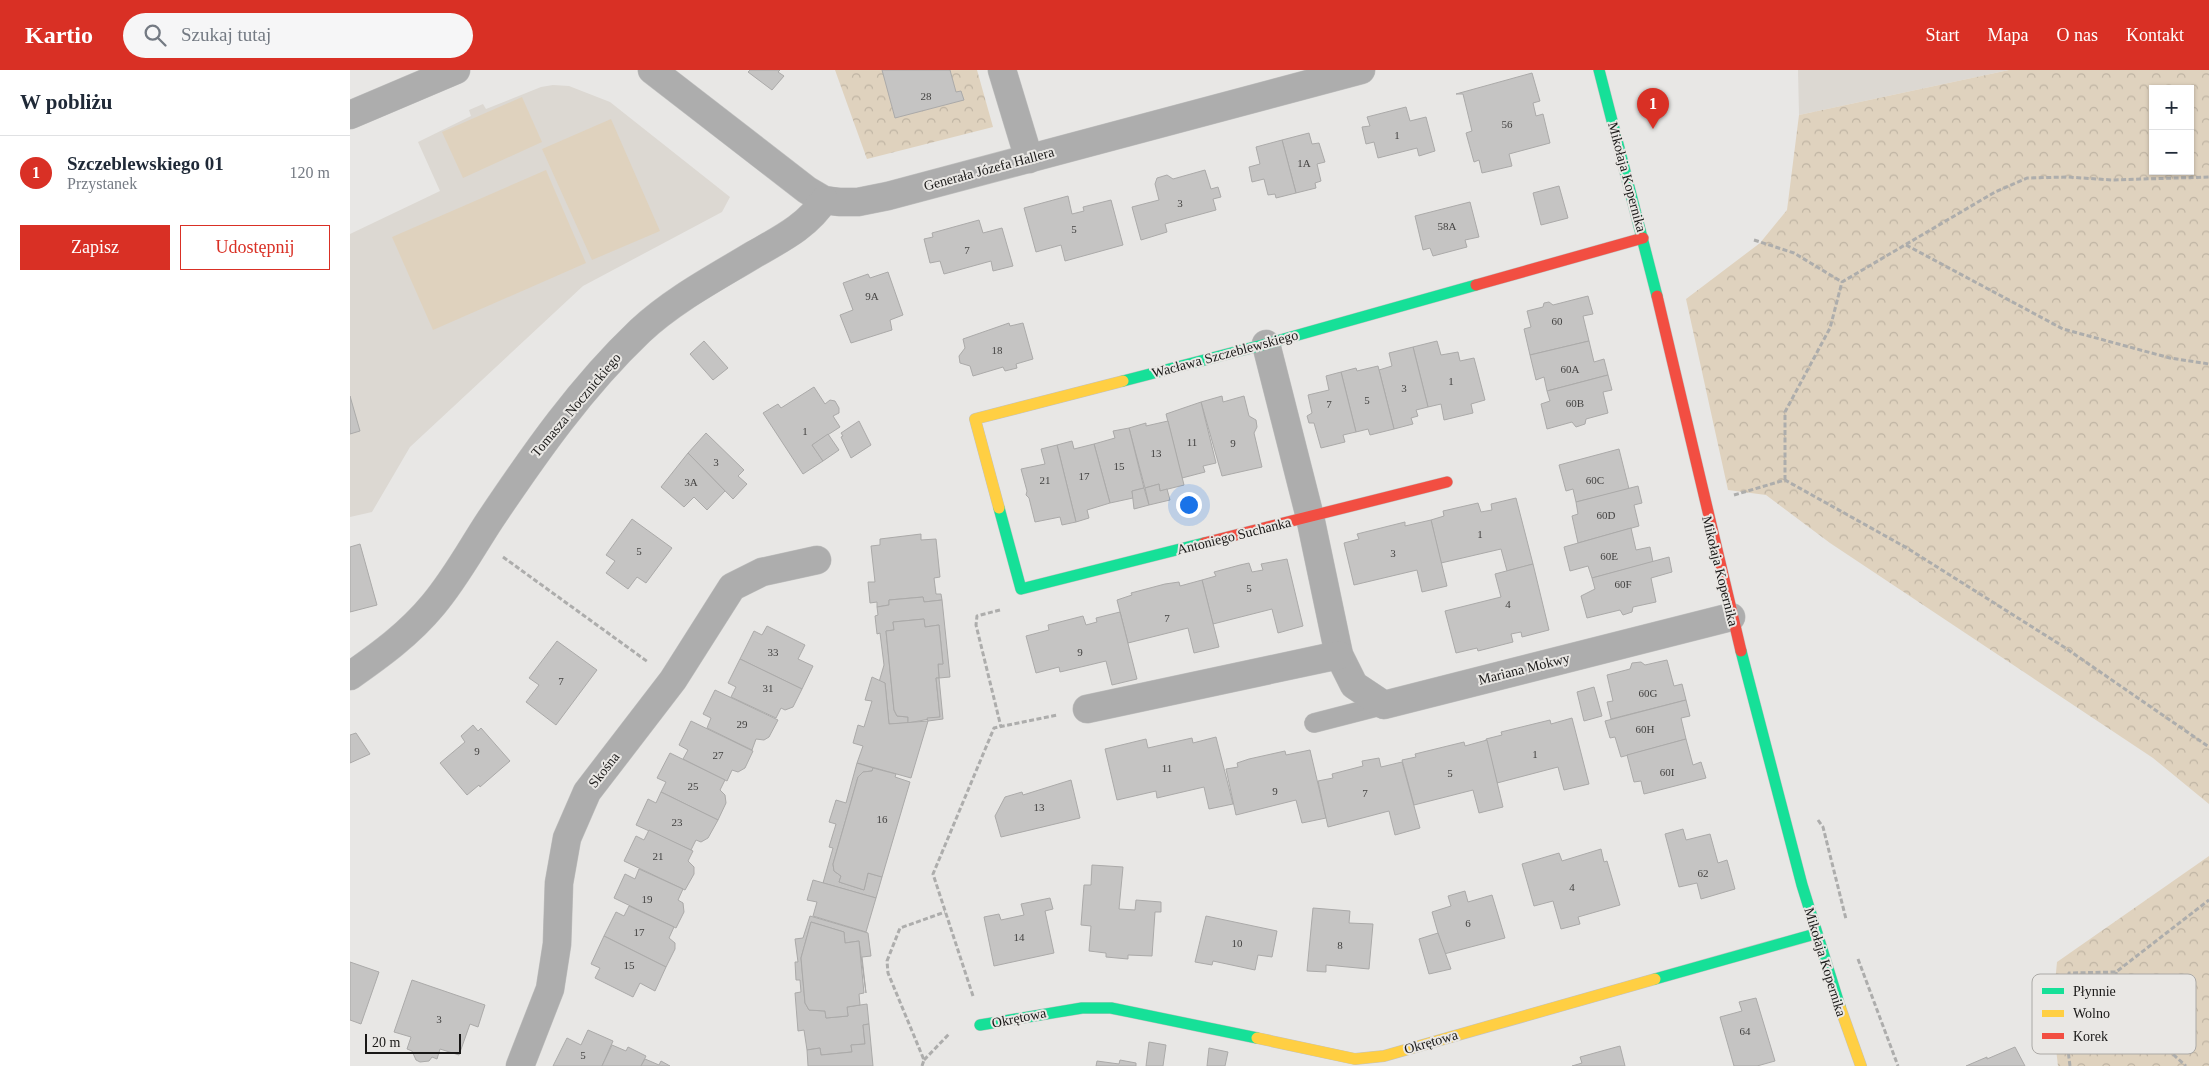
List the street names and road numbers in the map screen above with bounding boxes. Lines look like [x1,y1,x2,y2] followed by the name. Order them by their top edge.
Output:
[1605,120,1649,234] street label: Mikołaja Kopernika
[922,144,1057,194] street label: Generała Józefa Hallera
[1150,327,1300,381] street label: Wacława Szczeblewskiego
[528,350,624,460] street label: Tomasza Nocznickiego
[1175,514,1293,557] street label: Antoniego Suchanka
[1699,514,1741,628] street label: Mikołaja Kopernika
[1477,650,1571,688] street label: Mariana Mokwy
[586,749,623,791] street label: Skośna
[1801,906,1849,1019] street label: Mikołaja Kopernika
[990,1005,1048,1031] street label: Okrętowa
[1402,1027,1460,1057] street label: Okrętowa

